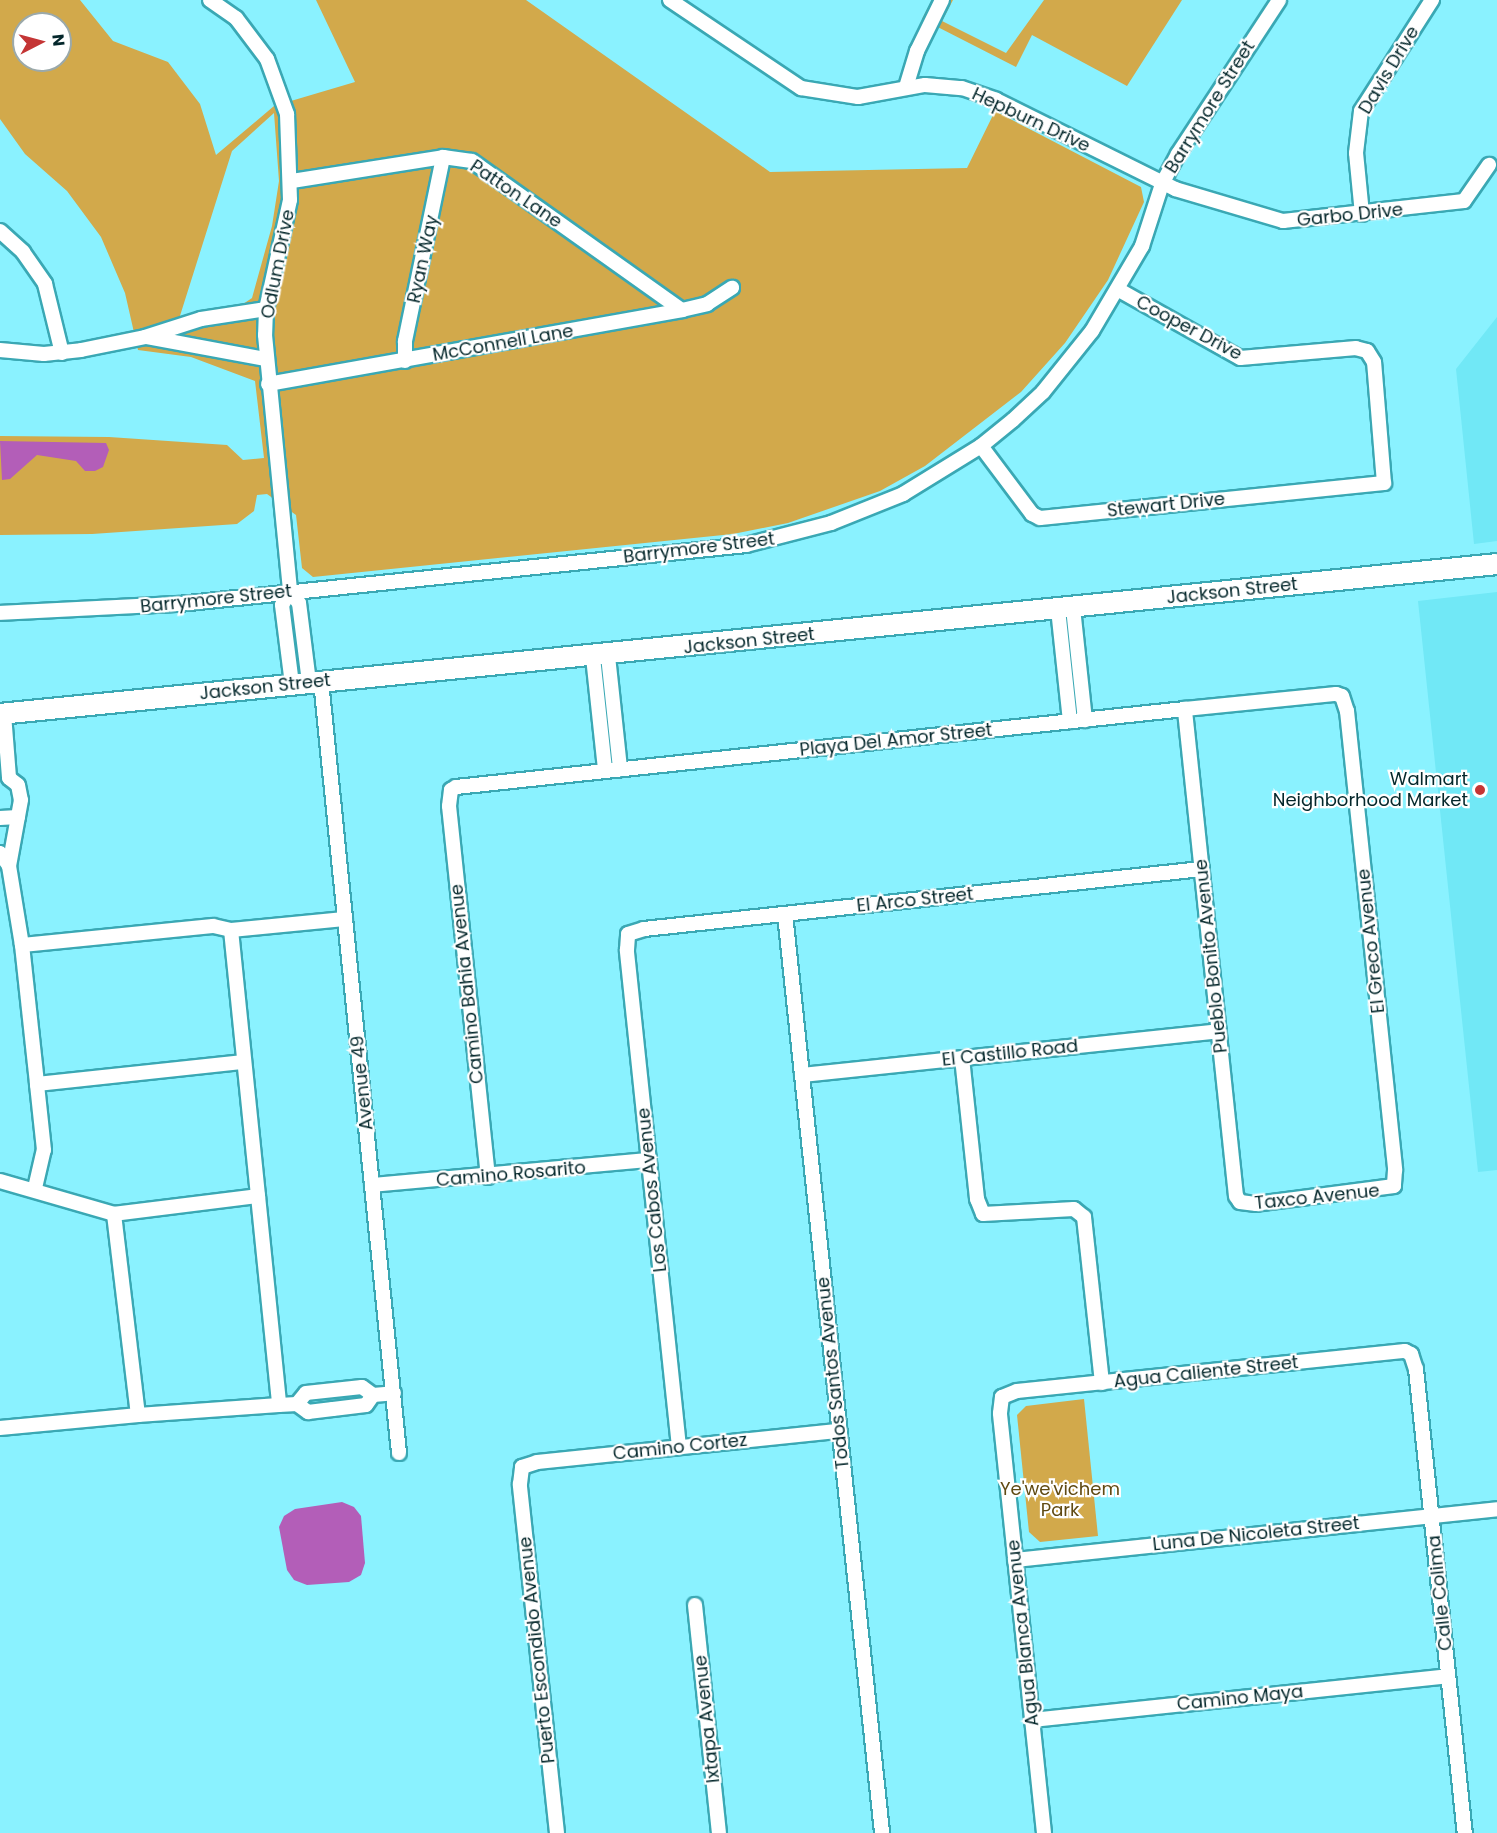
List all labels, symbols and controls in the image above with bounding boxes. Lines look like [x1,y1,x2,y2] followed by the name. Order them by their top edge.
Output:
[12,12,72,72] north arrow
[1354,22,1424,118] street label: Davis Drive
[46,33,70,47] text: N
[1161,37,1259,177] street label: Barrymore Street
[969,83,1093,157] street label: Hepburn Drive
[466,155,566,233] street label: Patton Lane
[1296,199,1404,231] street label: Garbo Drive
[257,208,299,320] street label: Odlum Drive
[403,213,443,305] street label: Ryan Way
[1132,291,1246,365] street label: Cooper Drive
[431,320,575,366] street label: McConnell Lane
[1106,488,1226,522] street label: Stewart Drive
[622,528,776,568] street label: Barrymore Street
[1165,573,1299,609] street label: Jackson Street
[139,580,293,618] street label: Barrymore Street
[682,623,816,659] street label: Jackson Street
[198,669,332,705] street label: Jackson Street
[799,719,993,761] street label: Playa Del Amor Street
[1273,769,1468,812] place label: Walmart Neighborhood Market
[1473,783,1487,797] marker: Walmart Neighborhood Market
[1190,858,1232,1054] street label: Pueblo Bonito Avenue
[1353,868,1389,1014] street label: El Greco Avenue
[446,883,488,1085] street label: Camino Bahia Avenue
[856,883,974,917] street label: El Arco Street
[346,1035,378,1131] street label: Avenue 49
[941,1035,1079,1071] street label: El Castillo Road
[633,1107,671,1273] street label: Los Cabos Avenue
[435,1157,587,1191] street label: Camino Rosarito
[1254,1180,1380,1214] street label: Taxco Avenue
[812,1276,854,1470] street label: Todos Santos Avenue
[1113,1352,1299,1392] street label: Agua Caliente Street
[612,1429,748,1465] street label: Camino Cortez
[1000,1479,1120,1522] park label: Ye'we'vichem Park
[1152,1512,1360,1556] street label: Luna De Nicoleta Street
[1423,1534,1457,1652] street label: Calle Colima
[514,1536,560,1764] street label: Puerto Escondido Avenue
[1002,1539,1044,1727] street label: Agua Blanca Avenue
[690,1654,724,1784] street label: Ixtapa Avenue
[1176,1681,1304,1715] street label: Camino Maya

